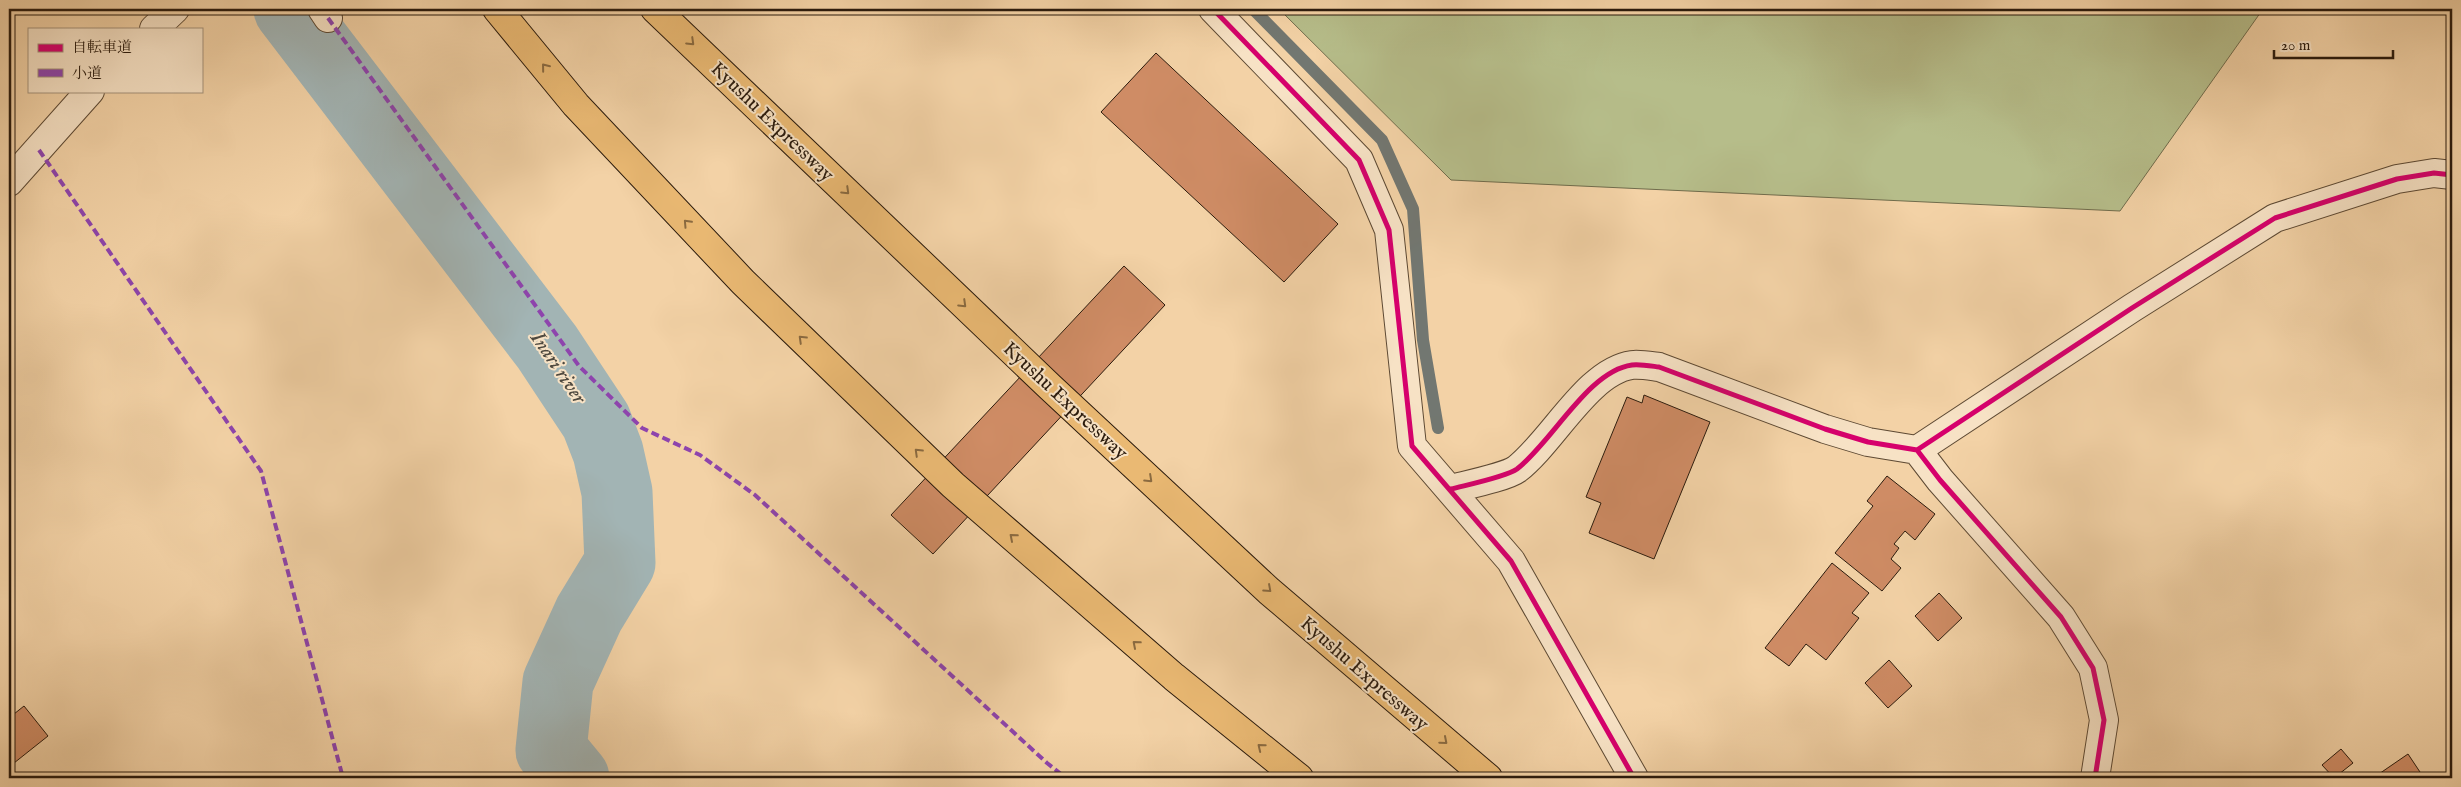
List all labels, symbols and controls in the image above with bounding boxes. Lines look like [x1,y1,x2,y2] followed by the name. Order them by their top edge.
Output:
[28,28,202,92] legend
[2274,28,2392,60] scale bar
[685,36,694,45] one-way arrow
[2281,36,2311,55] text: 20 m
[72,38,132,57] text: 自転車道
[705,57,839,187] street label: Kyushu Expressway
[72,64,102,83] text: 小道
[542,64,551,73] one-way arrow
[840,185,849,194] one-way arrow
[684,220,693,229] one-way arrow
[958,298,967,307] one-way arrow
[523,326,592,410] water label: Inari river
[798,335,807,344] one-way arrow
[997,337,1133,466] street label: Kyushu Expressway
[915,449,924,458] one-way arrow
[1143,473,1152,482] one-way arrow
[1010,535,1019,543] one-way arrow
[1262,584,1271,593] one-way arrow
[1295,612,1433,737] street label: Kyushu Expressway
[1132,640,1141,649] one-way arrow
[1439,735,1448,744] one-way arrow
[1258,745,1267,753] one-way arrow

